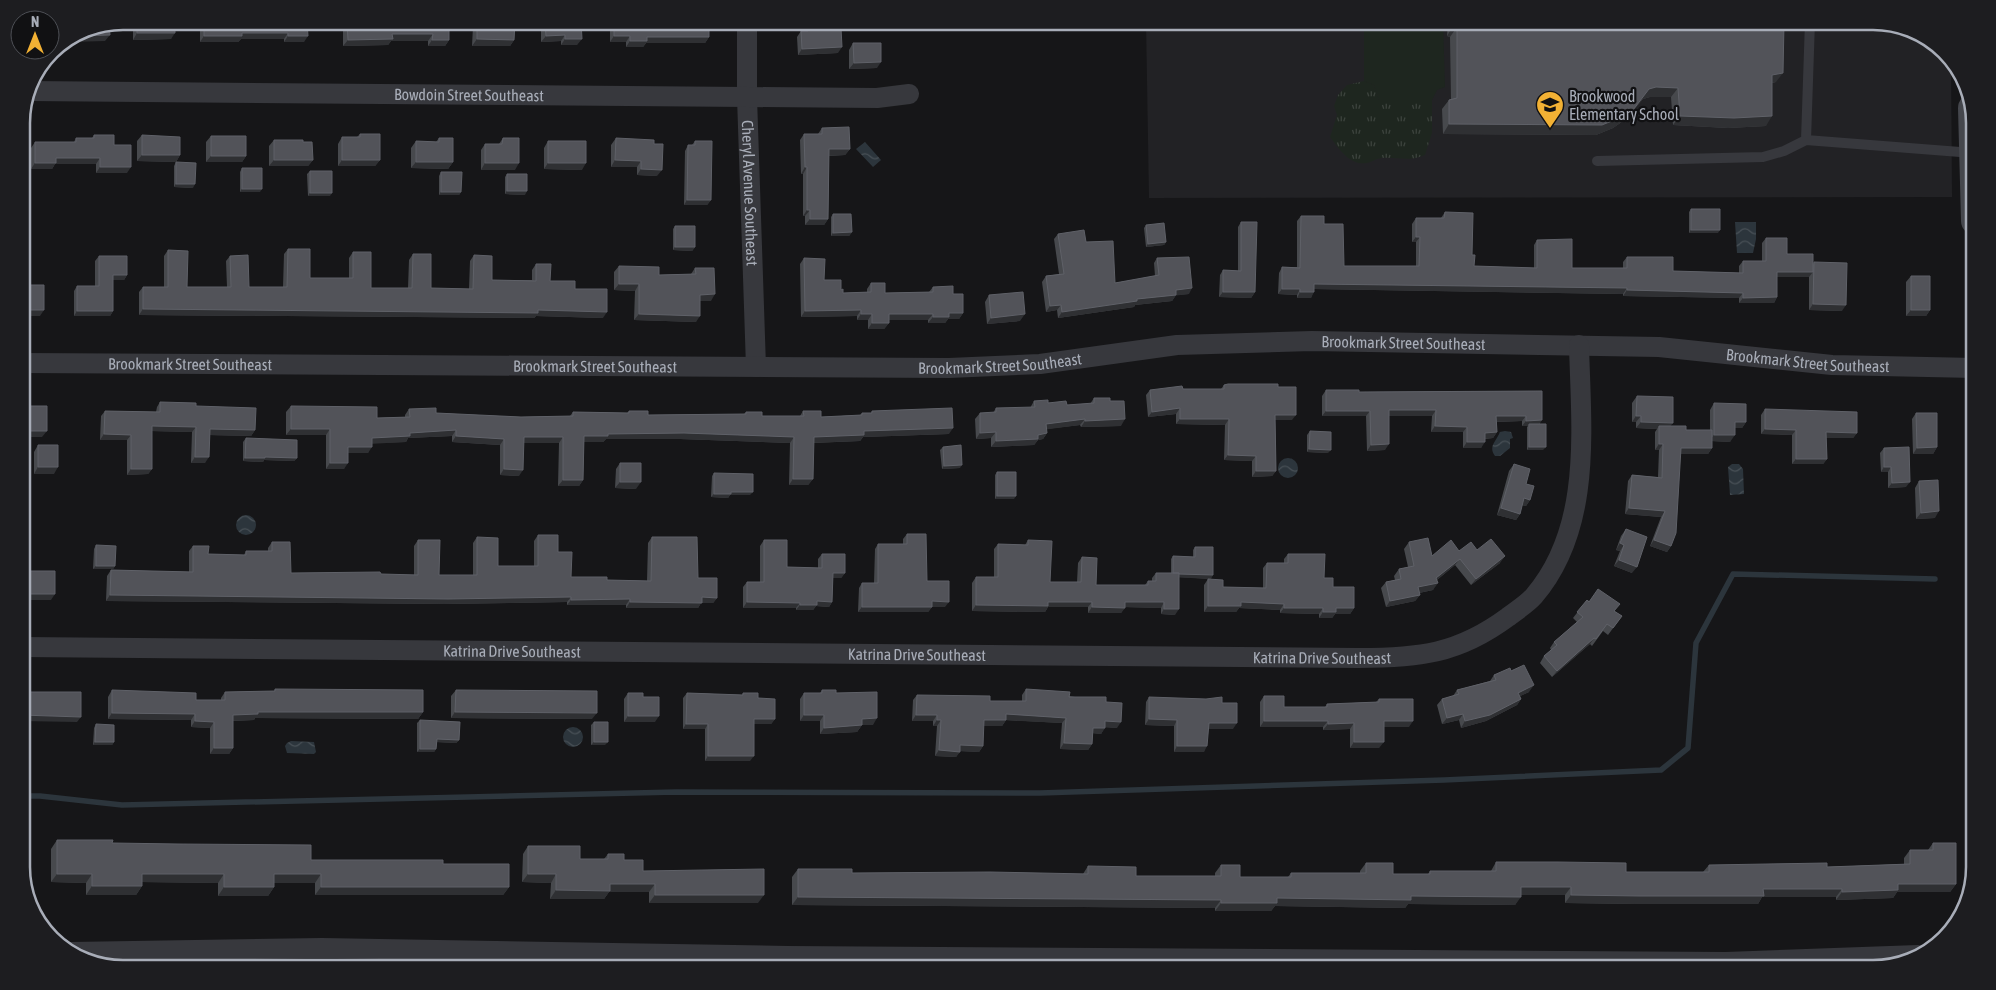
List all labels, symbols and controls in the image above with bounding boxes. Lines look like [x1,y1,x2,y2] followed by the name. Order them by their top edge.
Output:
[10,10,60,60] north arrow
[31,14,39,30] text: N
[394,85,544,104] street label: Bowdoin Street Southeast
[1569,87,1680,124] place label: Brookwood Elementary School
[1535,90,1565,129] school or university icon: Brookwood Elementary School
[739,120,762,267] street label: Cheryl Avenue Southeast
[1321,332,1486,353] street label: Brookmark Street Southeast
[1725,345,1890,375] street label: Brookmark Street Southeast
[918,349,1083,377] street label: Brookmark Street Southeast
[108,354,272,373] street label: Brookmark Street Southeast
[513,357,677,376] street label: Brookmark Street Southeast
[443,641,581,661] street label: Katrina Drive Southeast
[848,645,986,664] street label: Katrina Drive Southeast
[1253,648,1392,667] street label: Katrina Drive Southeast

